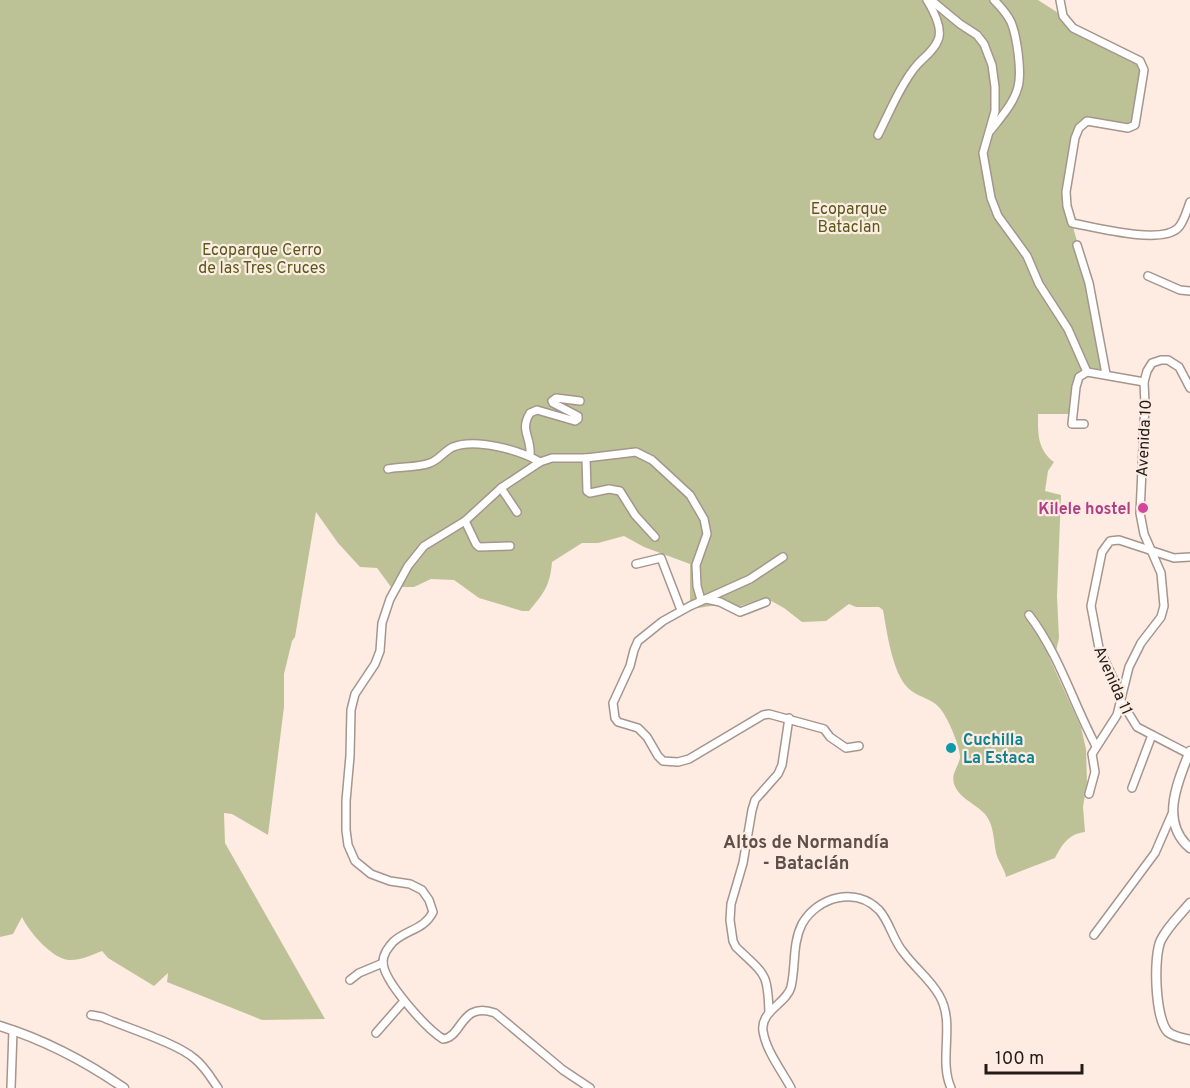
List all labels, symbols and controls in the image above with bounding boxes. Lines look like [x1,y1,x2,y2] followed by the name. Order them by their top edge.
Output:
[811,200,887,238] park label: Ecoparque Bataclan
[198,241,326,279] park label: Ecoparque Cerro de las Tres Cruces
[1133,399,1157,477] street label: Avenida 10
[1038,500,1131,520] place label: Kilele hostel
[1136,501,1150,515] marker: Kilele hostel
[1088,643,1136,718] street label: Avenida 11
[963,731,1035,769] place label: Cuchilla La Estaca
[944,741,958,755] marker: Cuchilla La Estaca
[723,832,889,876] district label: Altos de Normandía - Bataclán
[986,1037,1082,1075] scale bar
[995,1048,1044,1071] text: 100 m

